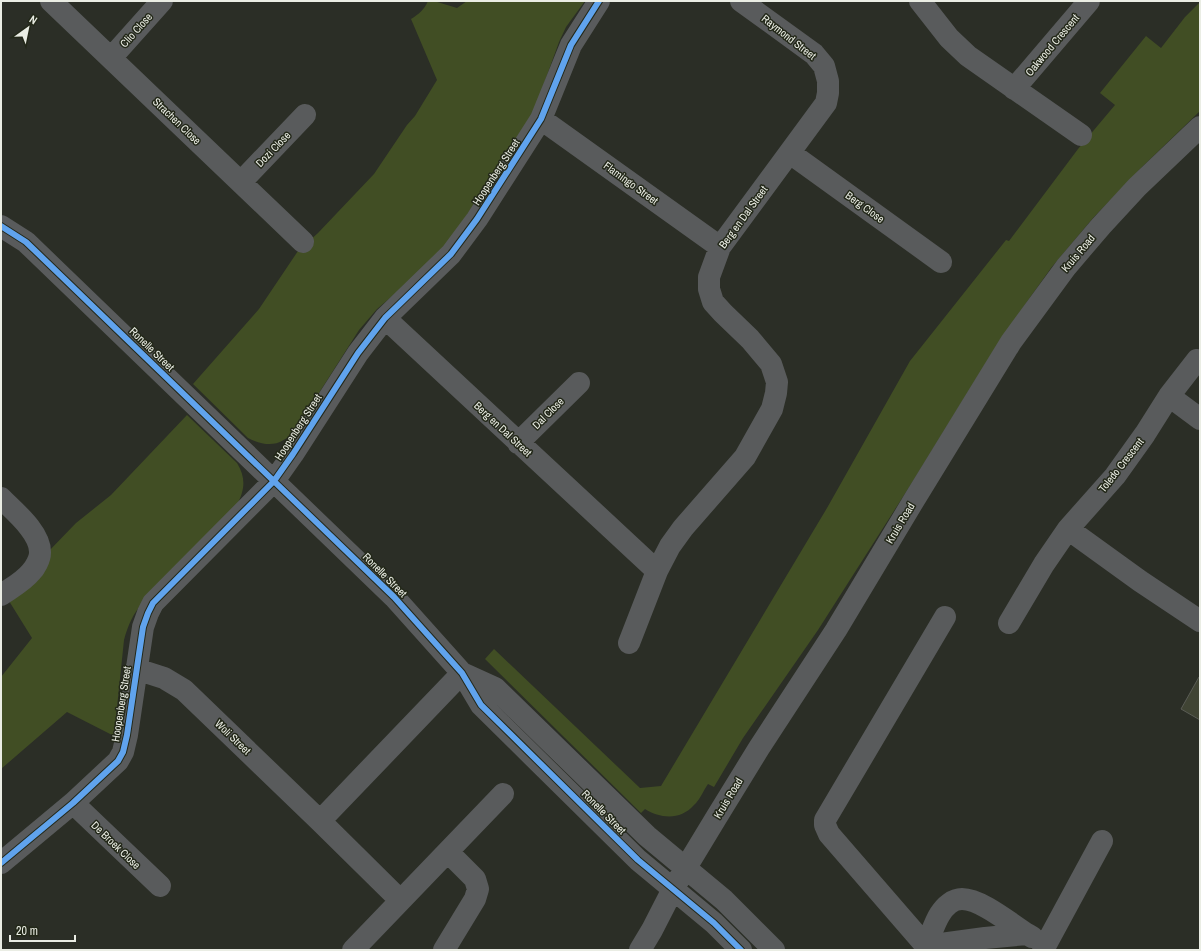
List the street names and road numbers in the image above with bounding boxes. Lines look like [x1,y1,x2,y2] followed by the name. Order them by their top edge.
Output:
[117,10,155,50] street label: Clio Close
[759,11,819,63] street label: Raymond Street
[1022,11,1082,79] street label: Oakwood Crescent
[150,95,204,147] street label: Strachen Close
[253,128,293,170] street label: Dozi Close
[469,136,523,208] street label: Hoopenberg Street
[601,158,661,208] street label: Flamingo Street
[716,182,771,251] street label: Berg en Dal Street
[843,188,887,226] street label: Berg Close
[1058,231,1098,275] street label: Kruis Road
[127,324,178,374] street label: Ronelle Street
[271,391,325,463] street label: Hoopenberg Street
[529,394,567,432] street label: Dal Close
[471,399,535,460] street label: Berg en Dal Street
[1095,435,1147,495] street label: Toledo Crescent
[882,500,918,546] street label: Kruis Road
[360,550,411,601] street label: Ronelle Street
[108,665,134,743] street label: Hoopenberg Street
[212,717,254,758] street label: Woli Street
[710,775,746,821] street label: Kruis Road
[579,787,630,838] street label: Ronelle Street
[88,818,144,872] street label: De Broek Close

